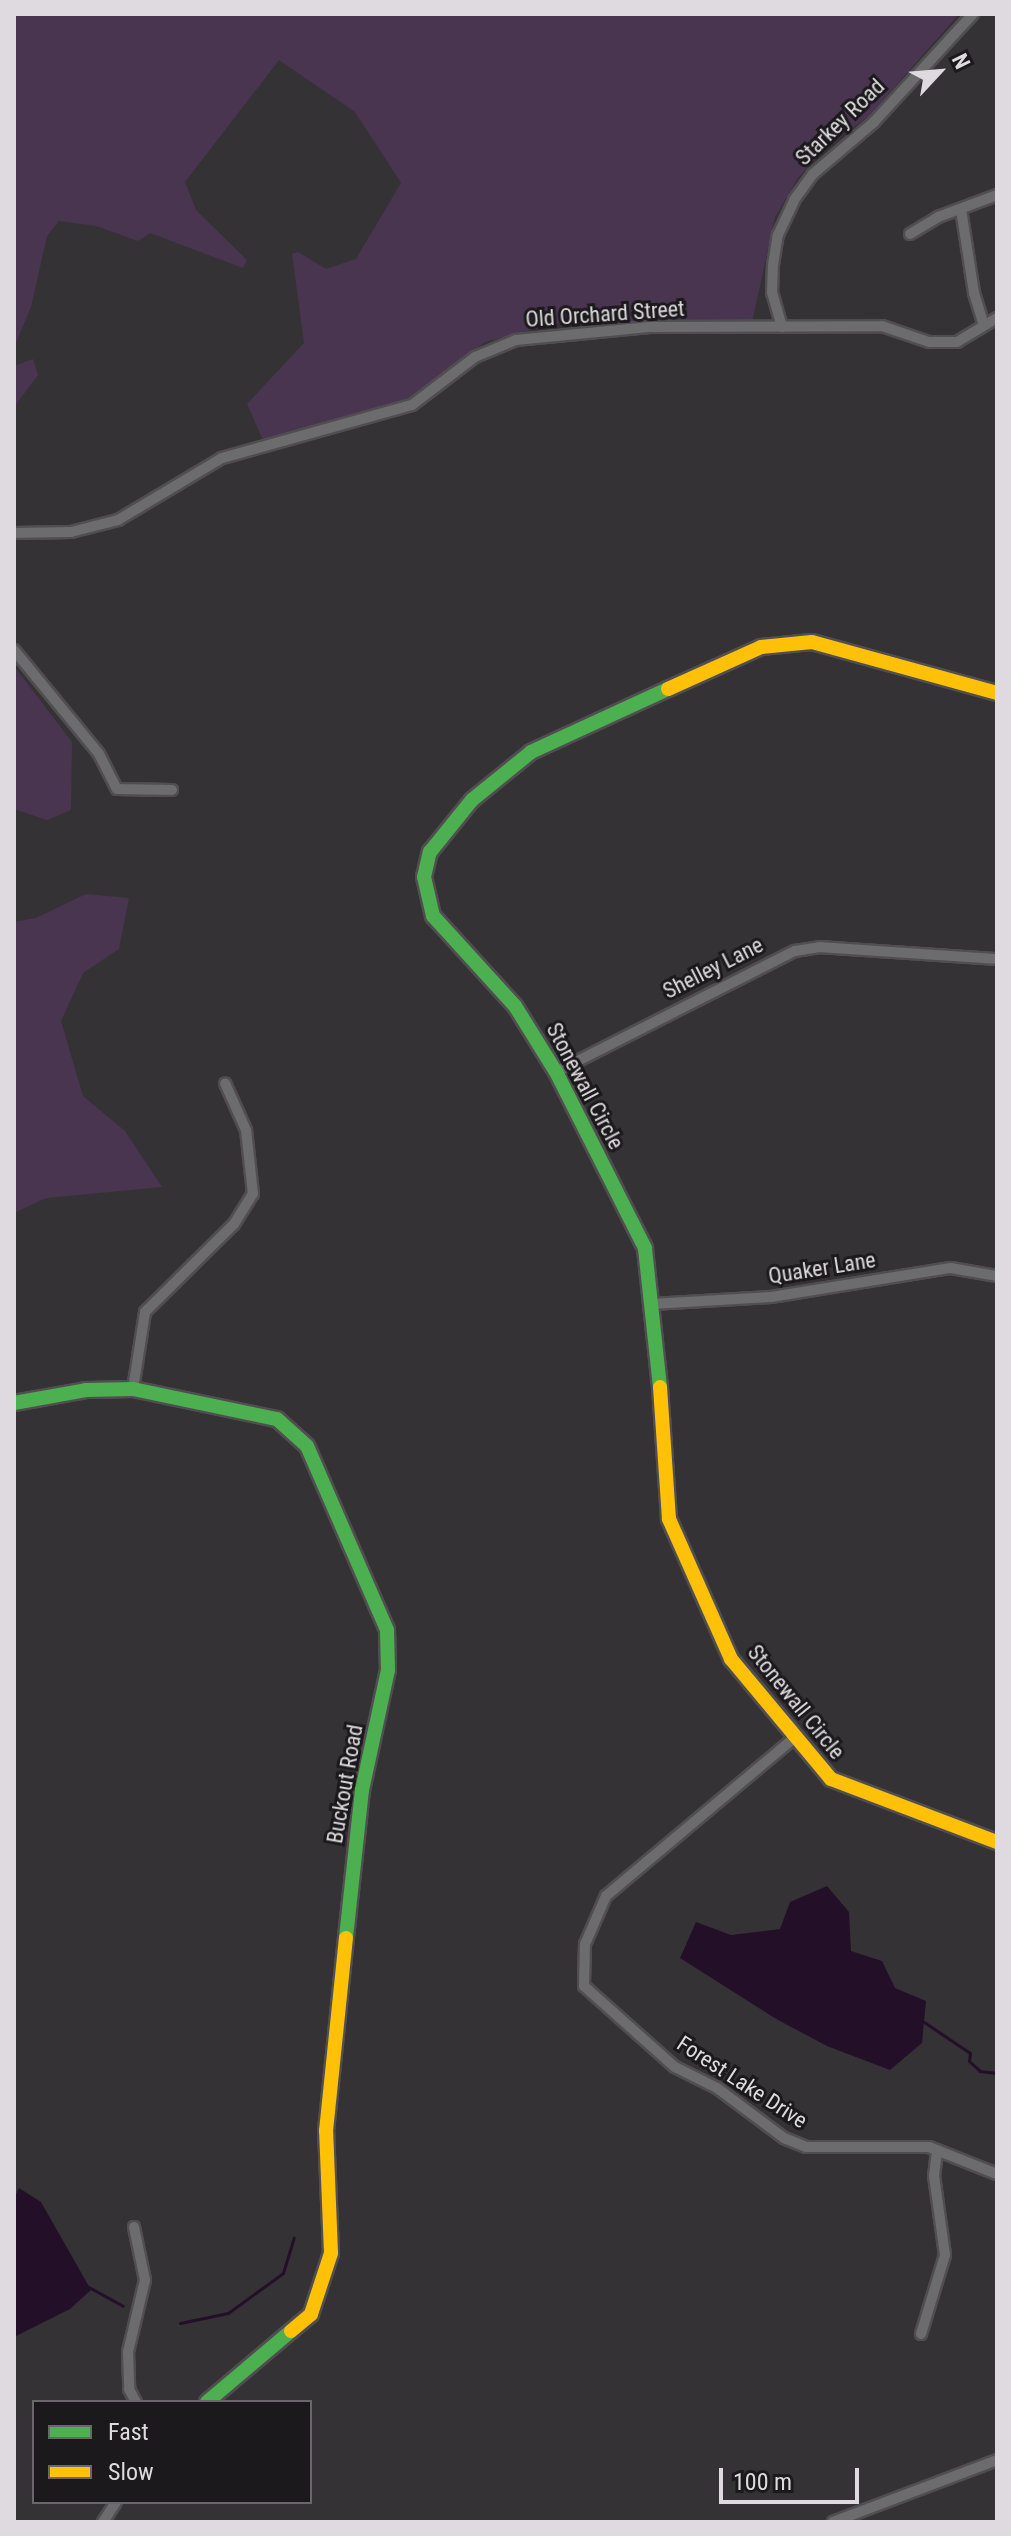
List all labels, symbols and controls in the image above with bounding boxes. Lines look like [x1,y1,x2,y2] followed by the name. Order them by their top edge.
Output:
[899,32,979,112] north arrow
[947,50,975,73] text: N
[790,73,890,171] street label: Starkey Road
[525,295,685,333] street label: Old Orchard Street
[659,932,767,1004] street label: Shelley Lane
[541,1018,629,1154] street label: Stonewall Circle
[767,1247,877,1289] street label: Quaker Lane
[742,1640,850,1764] street label: Stonewall Circle
[322,1723,368,1845] street label: Buckout Road
[672,2030,812,2134] street label: Forest Lake Drive
[32,2400,312,2504] legend
[108,2418,149,2446] text: Fast
[723,2452,863,2502] scale bar
[108,2458,154,2486] text: Slow
[733,2468,792,2496] text: 100 m

